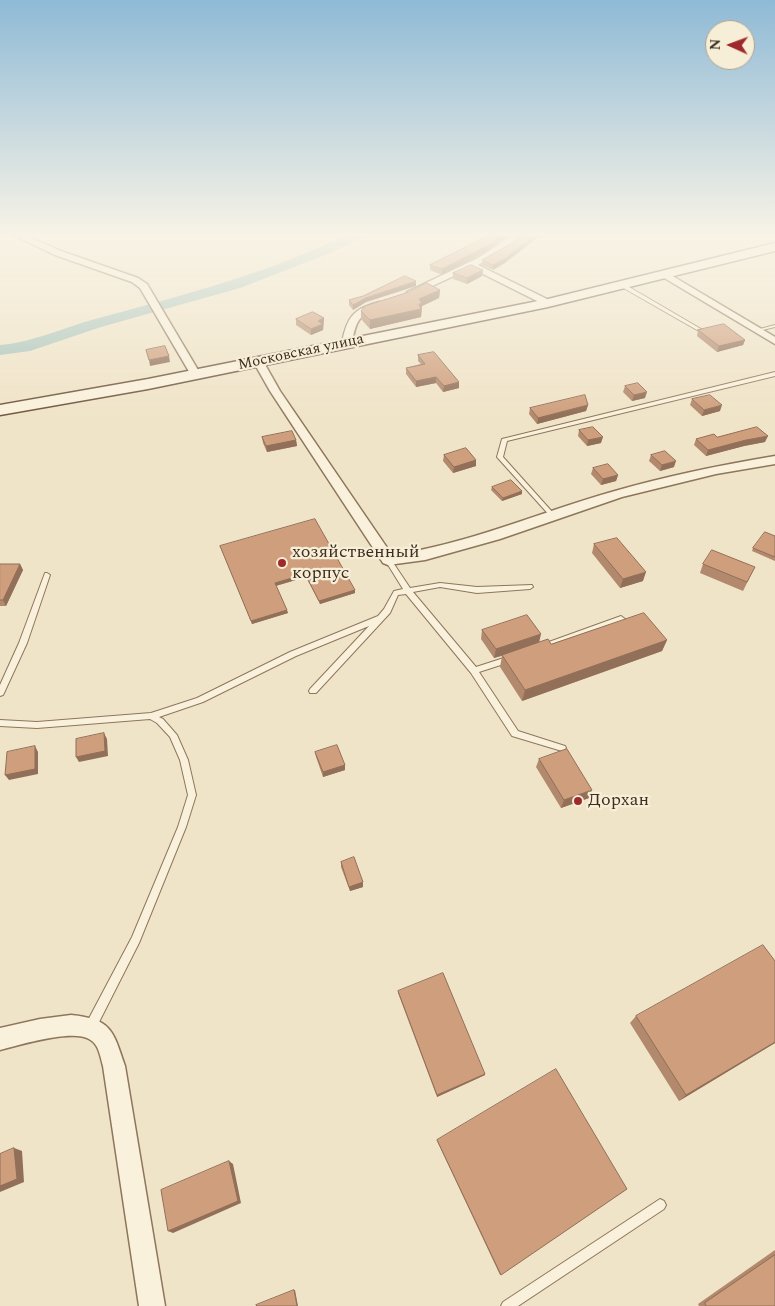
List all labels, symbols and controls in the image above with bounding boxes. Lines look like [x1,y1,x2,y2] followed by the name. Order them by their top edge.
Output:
[705,20,755,70] north arrow
[705,38,726,51] text: N
[236,331,366,375] street label: Московская улица
[292,542,420,584] place label: хозяйственный корпус
[276,557,288,569] marker: хозяйственный корпус
[588,790,649,812] place label: Дорхан
[572,795,584,807] marker: Дорхан

